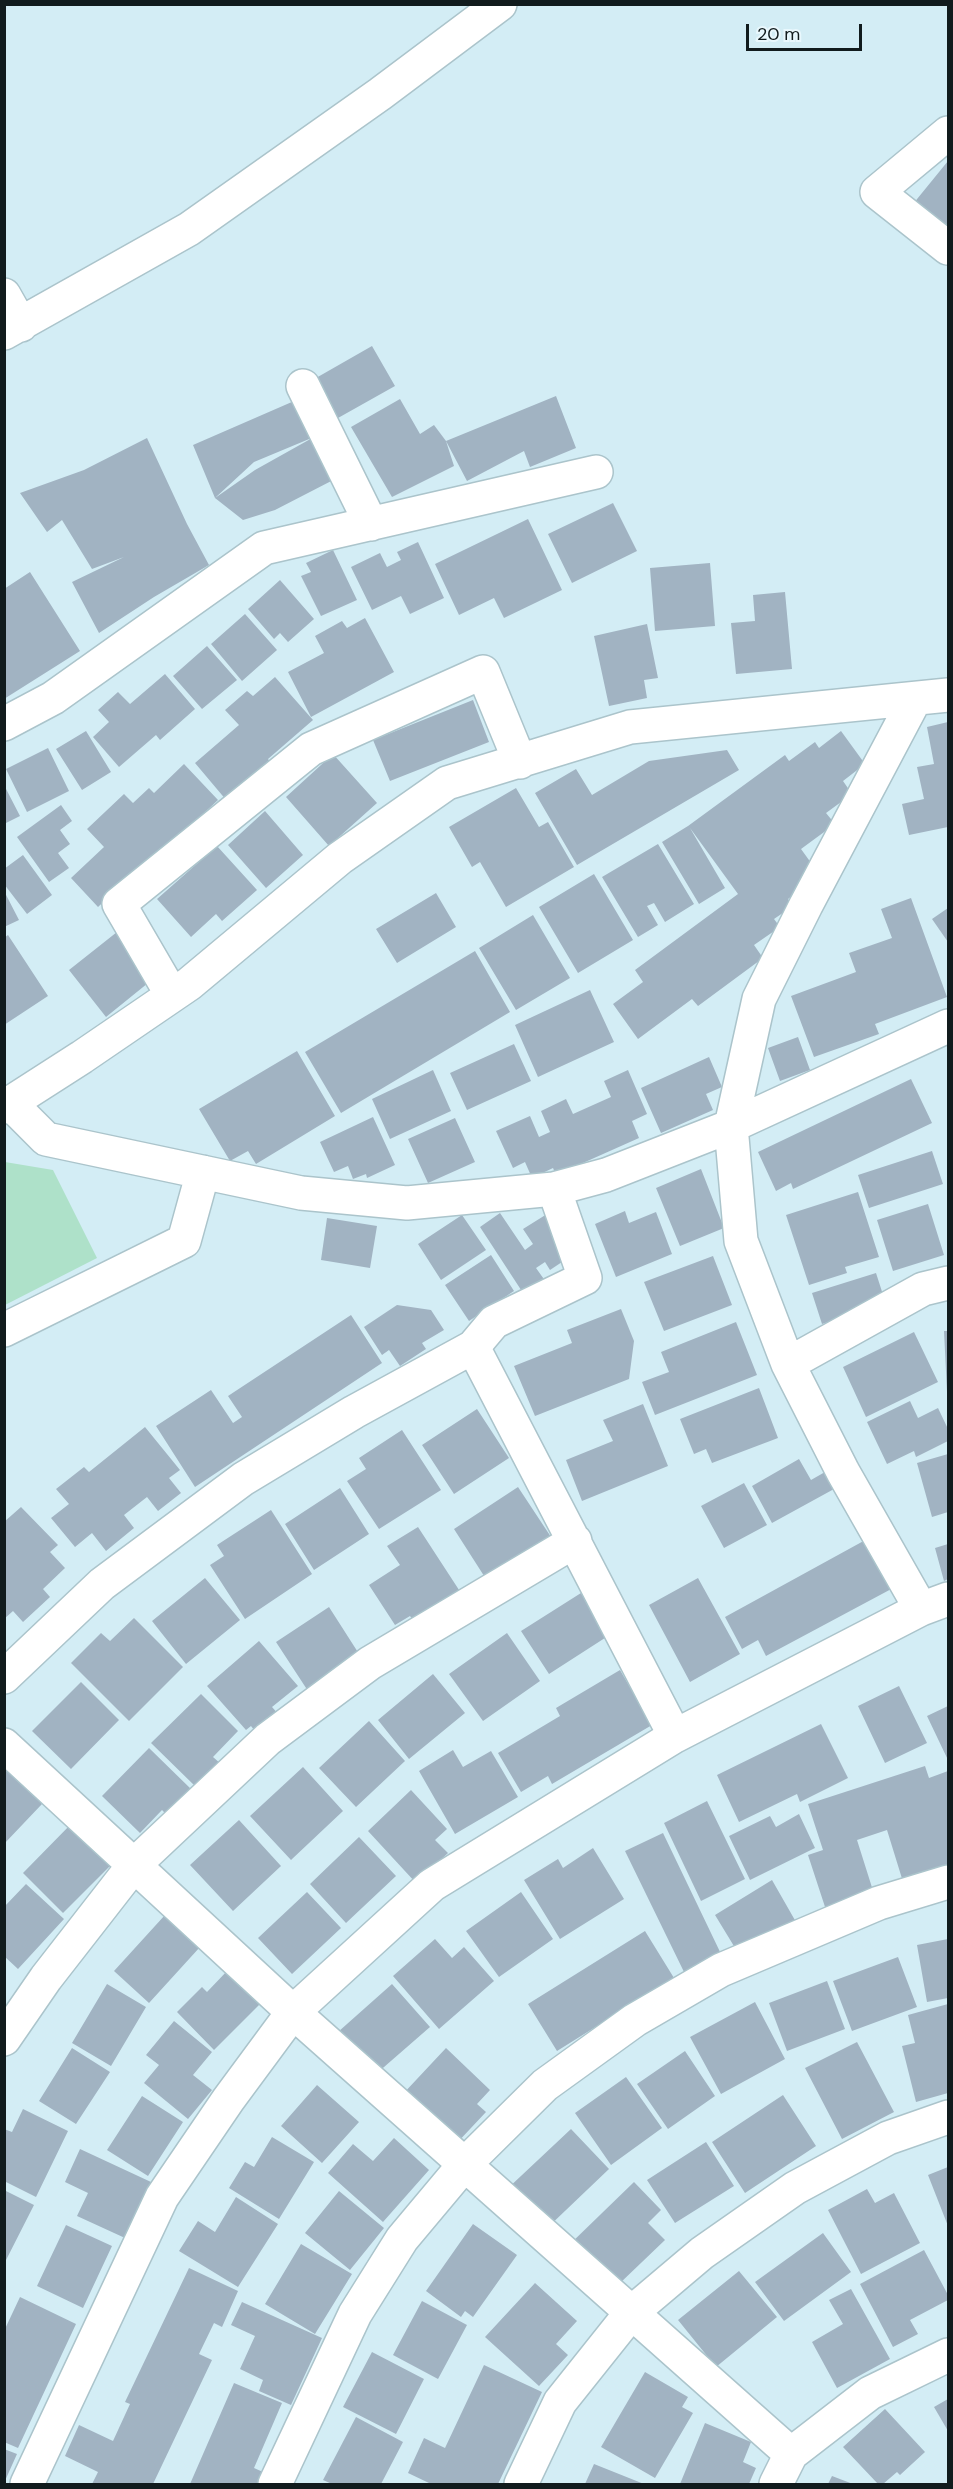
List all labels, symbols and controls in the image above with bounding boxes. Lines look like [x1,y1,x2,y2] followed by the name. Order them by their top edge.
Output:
[749,12,864,50] scale bar
[757,22,800,46] text: 20 m

